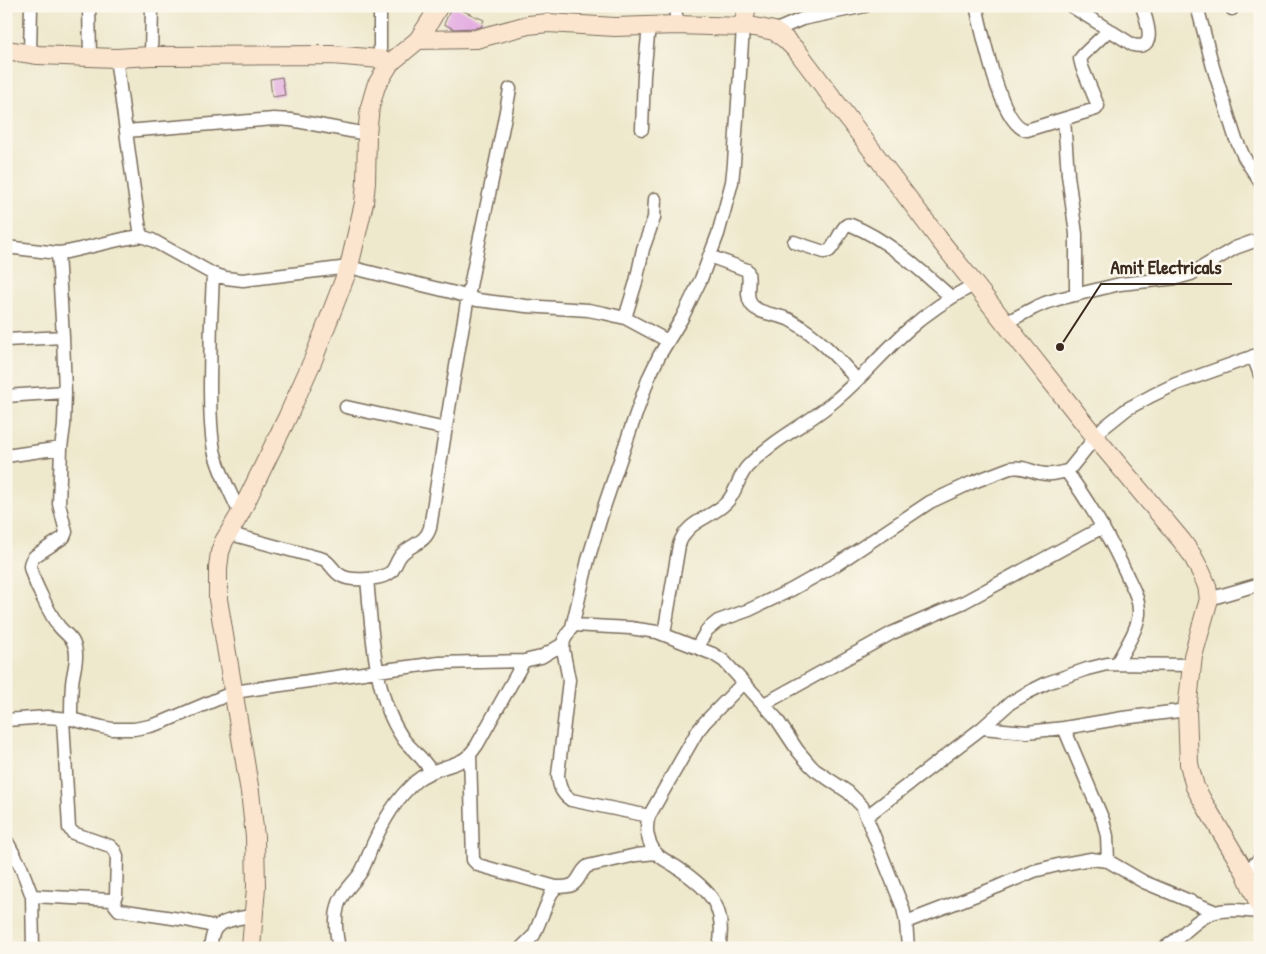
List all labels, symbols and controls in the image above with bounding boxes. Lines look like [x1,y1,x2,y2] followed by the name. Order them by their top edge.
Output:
[1101,250,1232,284] callout: Amit Electricals
[1110,254,1222,280] text: Amit Electricals

